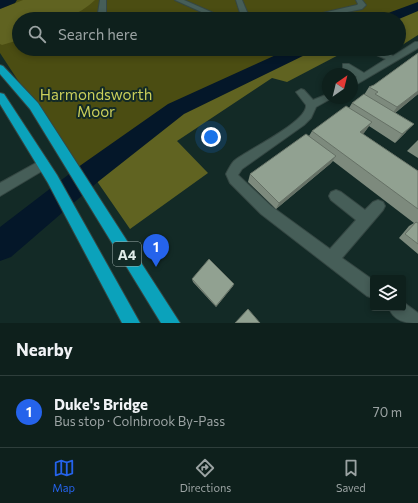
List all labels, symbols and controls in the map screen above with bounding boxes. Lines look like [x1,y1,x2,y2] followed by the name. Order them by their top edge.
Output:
[12,12,406,56] search box
[26,23,48,45] icon: search
[58,25,137,43] text: Search here
[322,68,358,104] north arrow
[40,85,152,120] park label: Harmondsworth Moor
[201,127,221,147] your location
[143,234,169,267] pin: 1
[113,242,141,266] road number: A4
[370,275,406,311] map controls
[370,275,406,311] button: layers
[16,339,73,360] text: Nearby
[54,395,148,413] text: Duke's Bridge
[26,404,32,420] text: 1
[373,404,402,420] text: 70 m
[54,413,225,429] text: Bus stop · Colnbrook By-Pass
[52,457,75,494] tab: Map
[180,457,231,494] tab: Directions
[336,457,366,494] tab: Saved

